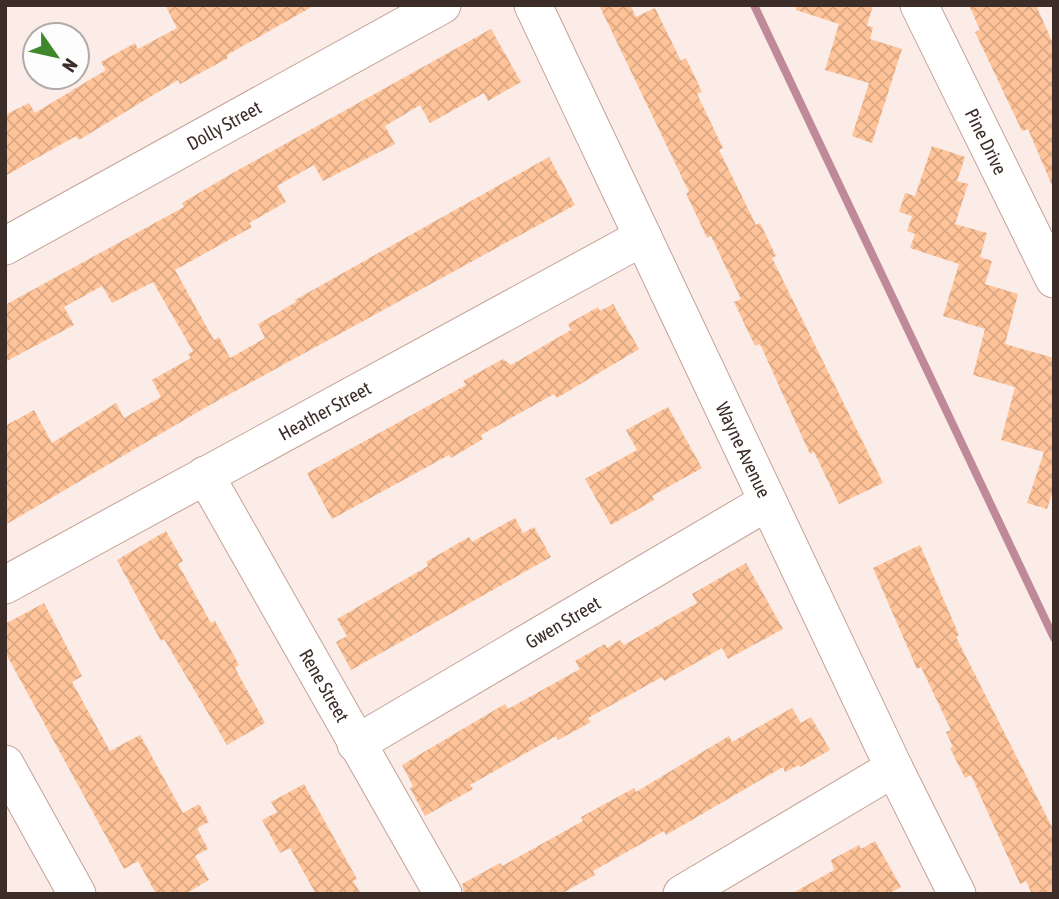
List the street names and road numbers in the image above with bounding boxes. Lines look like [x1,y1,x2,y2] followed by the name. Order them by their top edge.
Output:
[183,96,265,155] street label: Dolly Street
[961,105,1012,178] street label: Pine Drive
[275,377,375,445] street label: Heather Street
[711,398,775,501] street label: Wayne Avenue
[521,592,604,653] street label: Gwen Street
[295,645,354,726] street label: Rene Street

